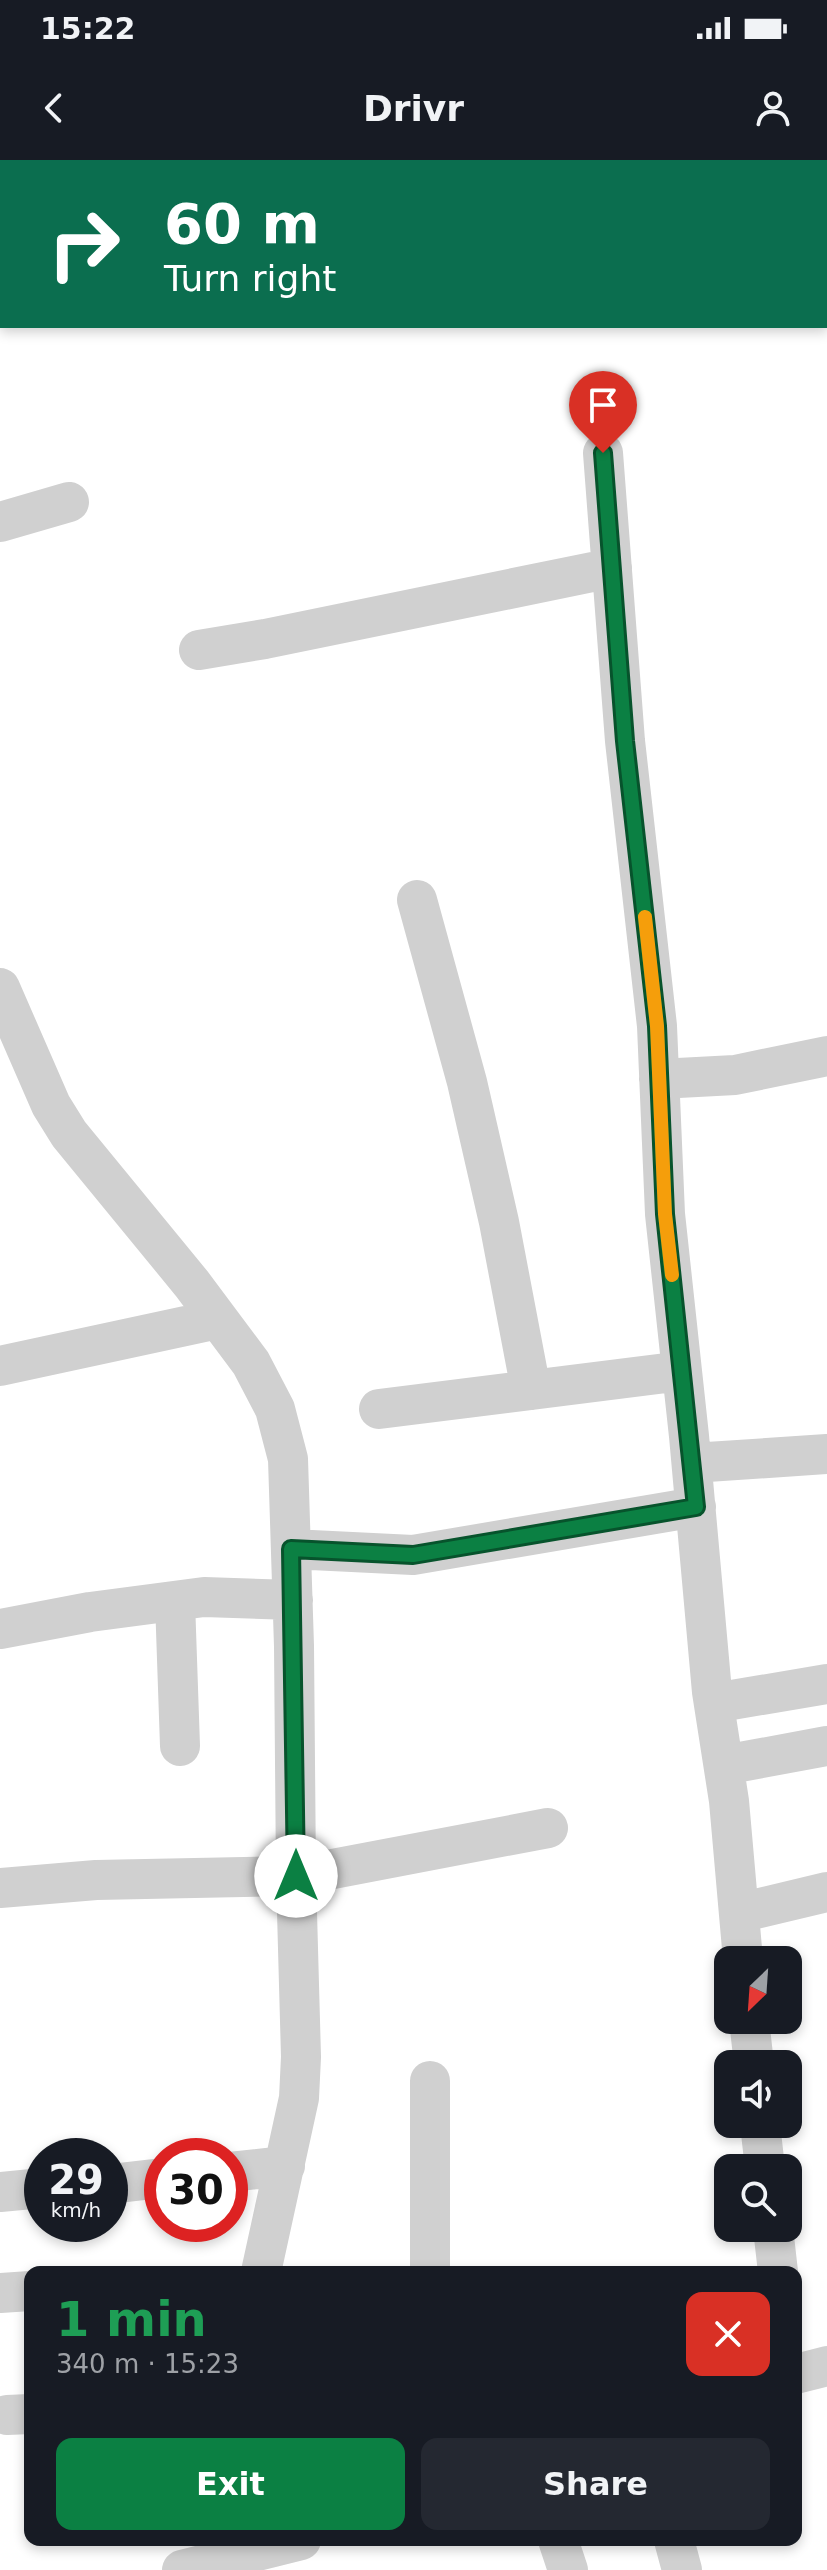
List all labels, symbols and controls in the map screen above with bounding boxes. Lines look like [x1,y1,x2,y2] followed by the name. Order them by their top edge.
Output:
[40,11,136,46] text: 15:22
[32,86,76,130] icon: back
[751,86,795,130] icon: person
[363,88,464,129] text: Drivr
[164,191,320,256] text: 60 m
[32,192,136,296] icon: right
[164,258,336,299] text: Turn right
[569,371,637,453] pin
[581,383,625,427] icon: arrive
[254,1834,338,1918] position arrow
[714,1946,802,2034] north arrow
[714,1946,802,2242] map controls
[714,2050,802,2138] button: sound
[144,2138,248,2242] speed limit sign: 30
[714,2154,802,2242] button: search
[48,2157,104,2203] text: 29
[51,2198,101,2222] text: km/h
[56,2291,207,2347] text: 1 min
[686,2292,770,2376] button: close
[56,2349,239,2379] text: 340 m · 15:23
[56,2438,405,2530] button: Exit
[421,2438,770,2530] button: Share

